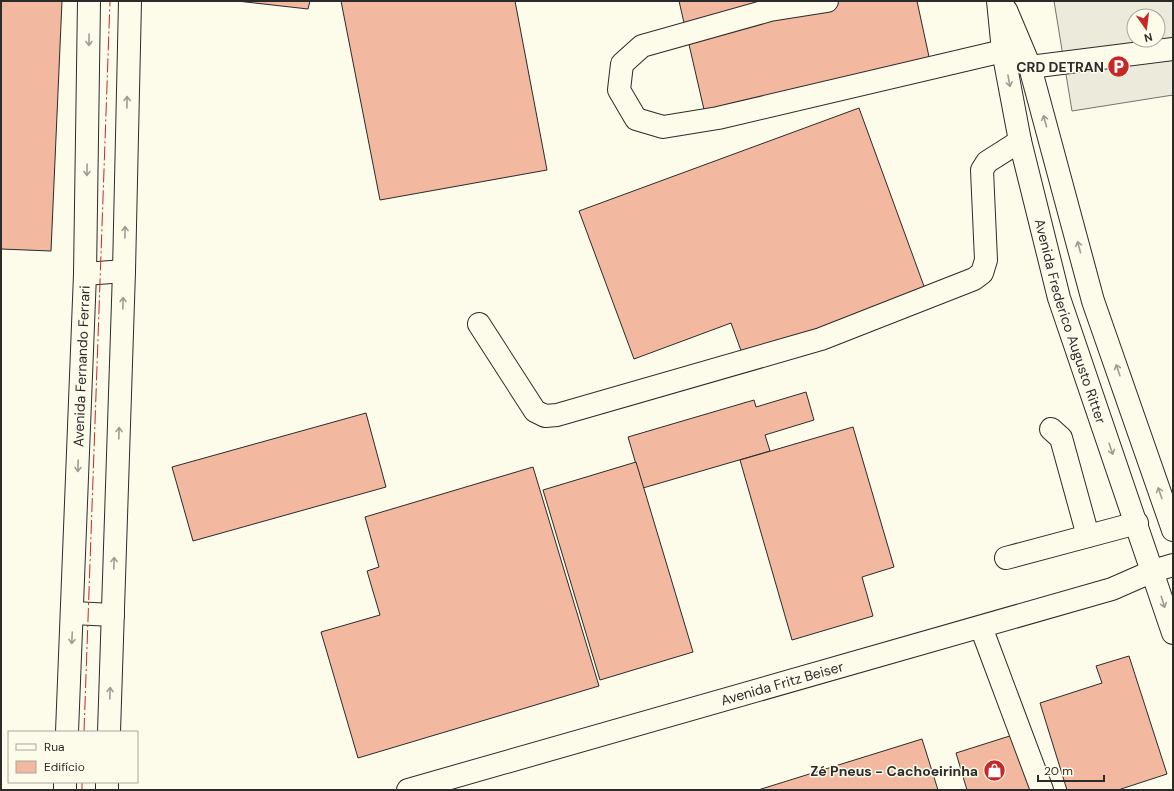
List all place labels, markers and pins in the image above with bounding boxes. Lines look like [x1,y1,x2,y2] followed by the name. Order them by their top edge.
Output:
[1106,54,1132,80] parking icon: CRD DETRAN
[1016,58,1104,76] place label: CRD DETRAN
[981,758,1007,784] shop icon: Zé Pneus - Cachoeirinha
[810,762,978,780] place label: Zé Pneus - Cachoeirinha

